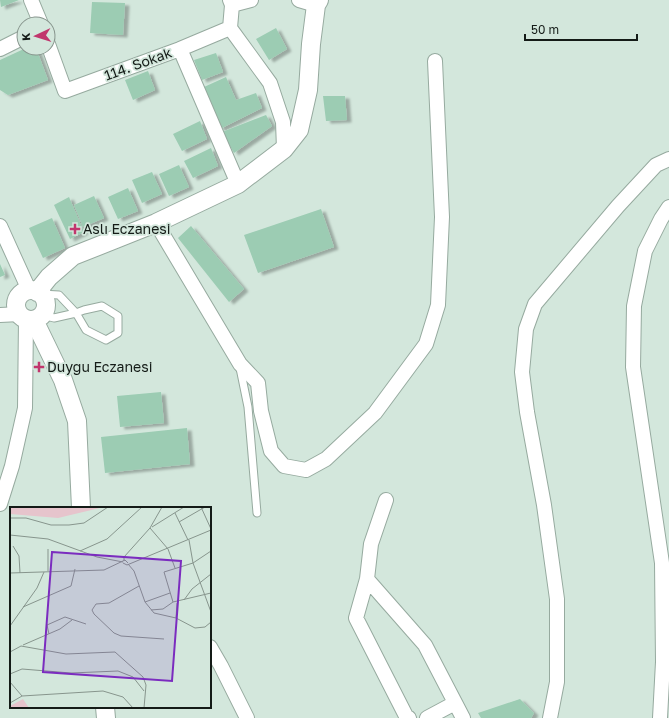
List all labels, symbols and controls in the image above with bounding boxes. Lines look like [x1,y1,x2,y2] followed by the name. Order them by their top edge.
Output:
[16,16,56,56] north arrow
[525,16,637,42] scale bar
[531,22,559,37] text: 50 m
[19,32,32,41] text: K
[102,43,174,84] street label: 114. Sokak
[83,220,170,237] place label: Aslı Eczanesi
[70,224,80,234] marker: Aslı Eczanesi
[47,358,152,375] place label: Duygu Eczanesi
[34,362,44,372] marker: Duygu Eczanesi
[10,507,211,708] inset map

